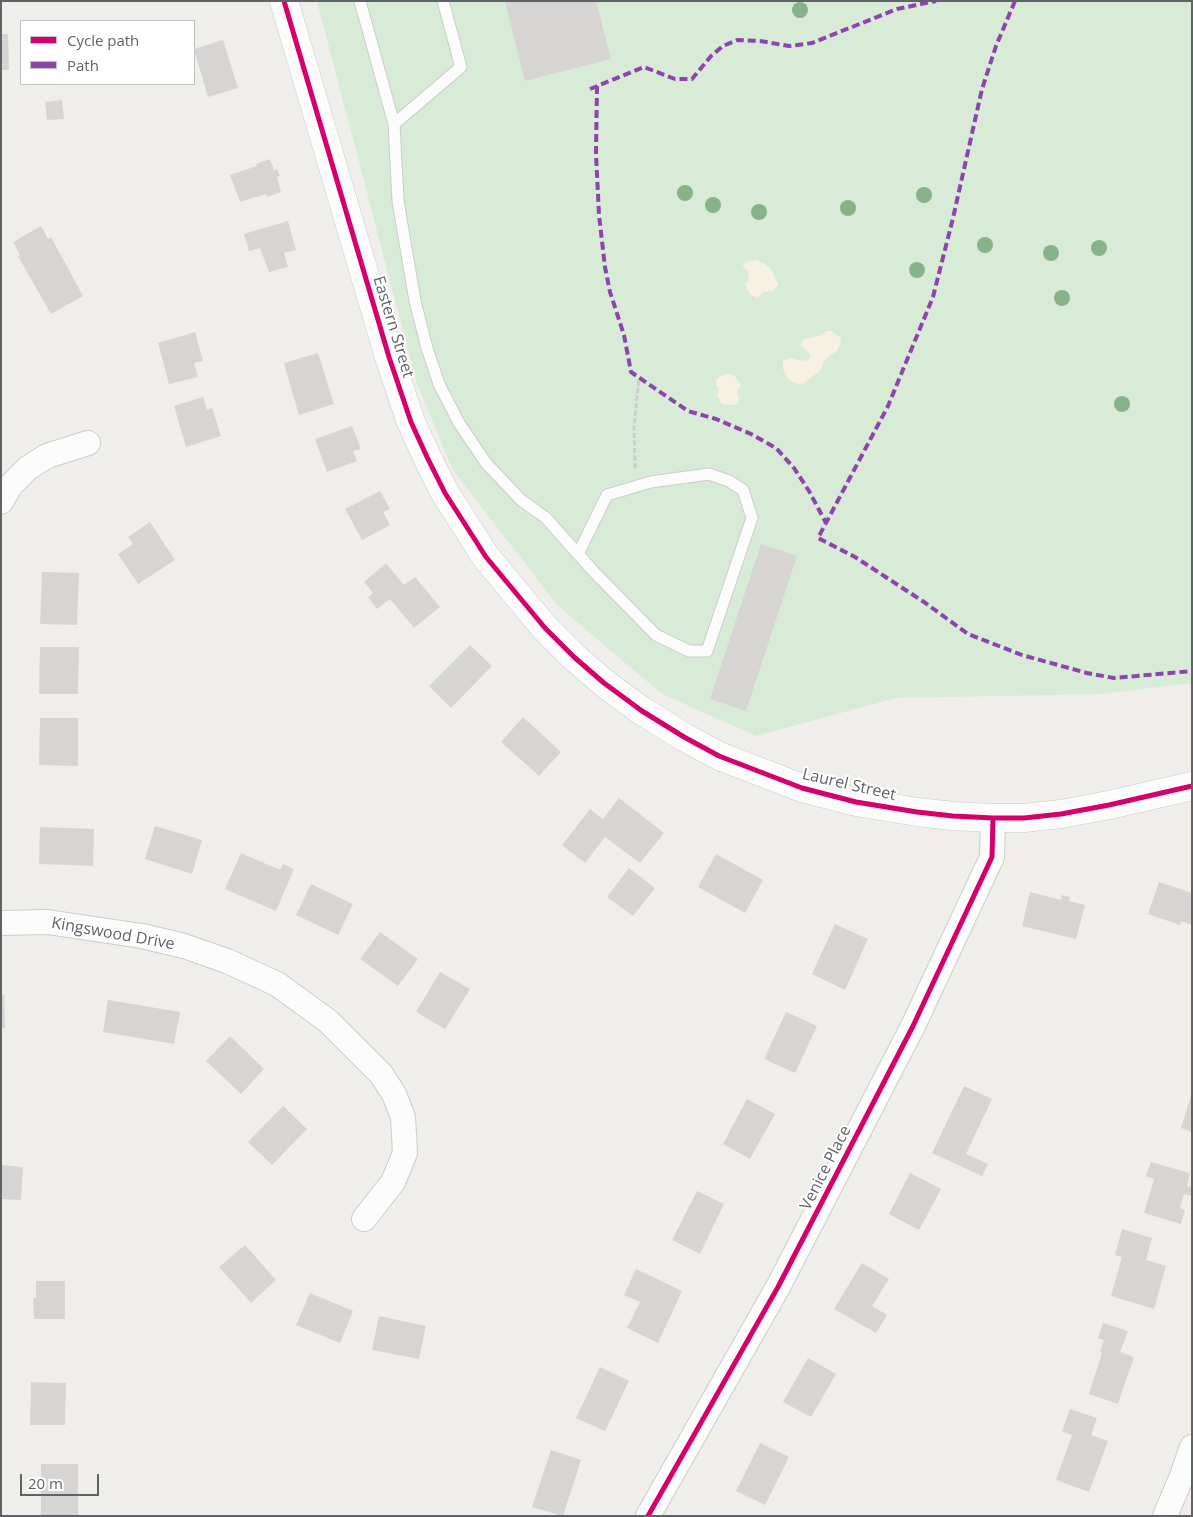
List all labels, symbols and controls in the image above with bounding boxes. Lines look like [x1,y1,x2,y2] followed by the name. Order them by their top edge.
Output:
[20,20,195,85] legend
[67,30,139,50] text: Cycle path
[67,55,99,75] text: Path
[368,274,418,380] street label: Eastern Street
[800,765,898,805] street label: Laurel Street
[50,914,176,954] street label: Kingswood Drive
[796,1122,856,1214] street label: Venice Place
[22,1464,101,1496] scale bar
[28,1473,63,1493] text: 20 m

